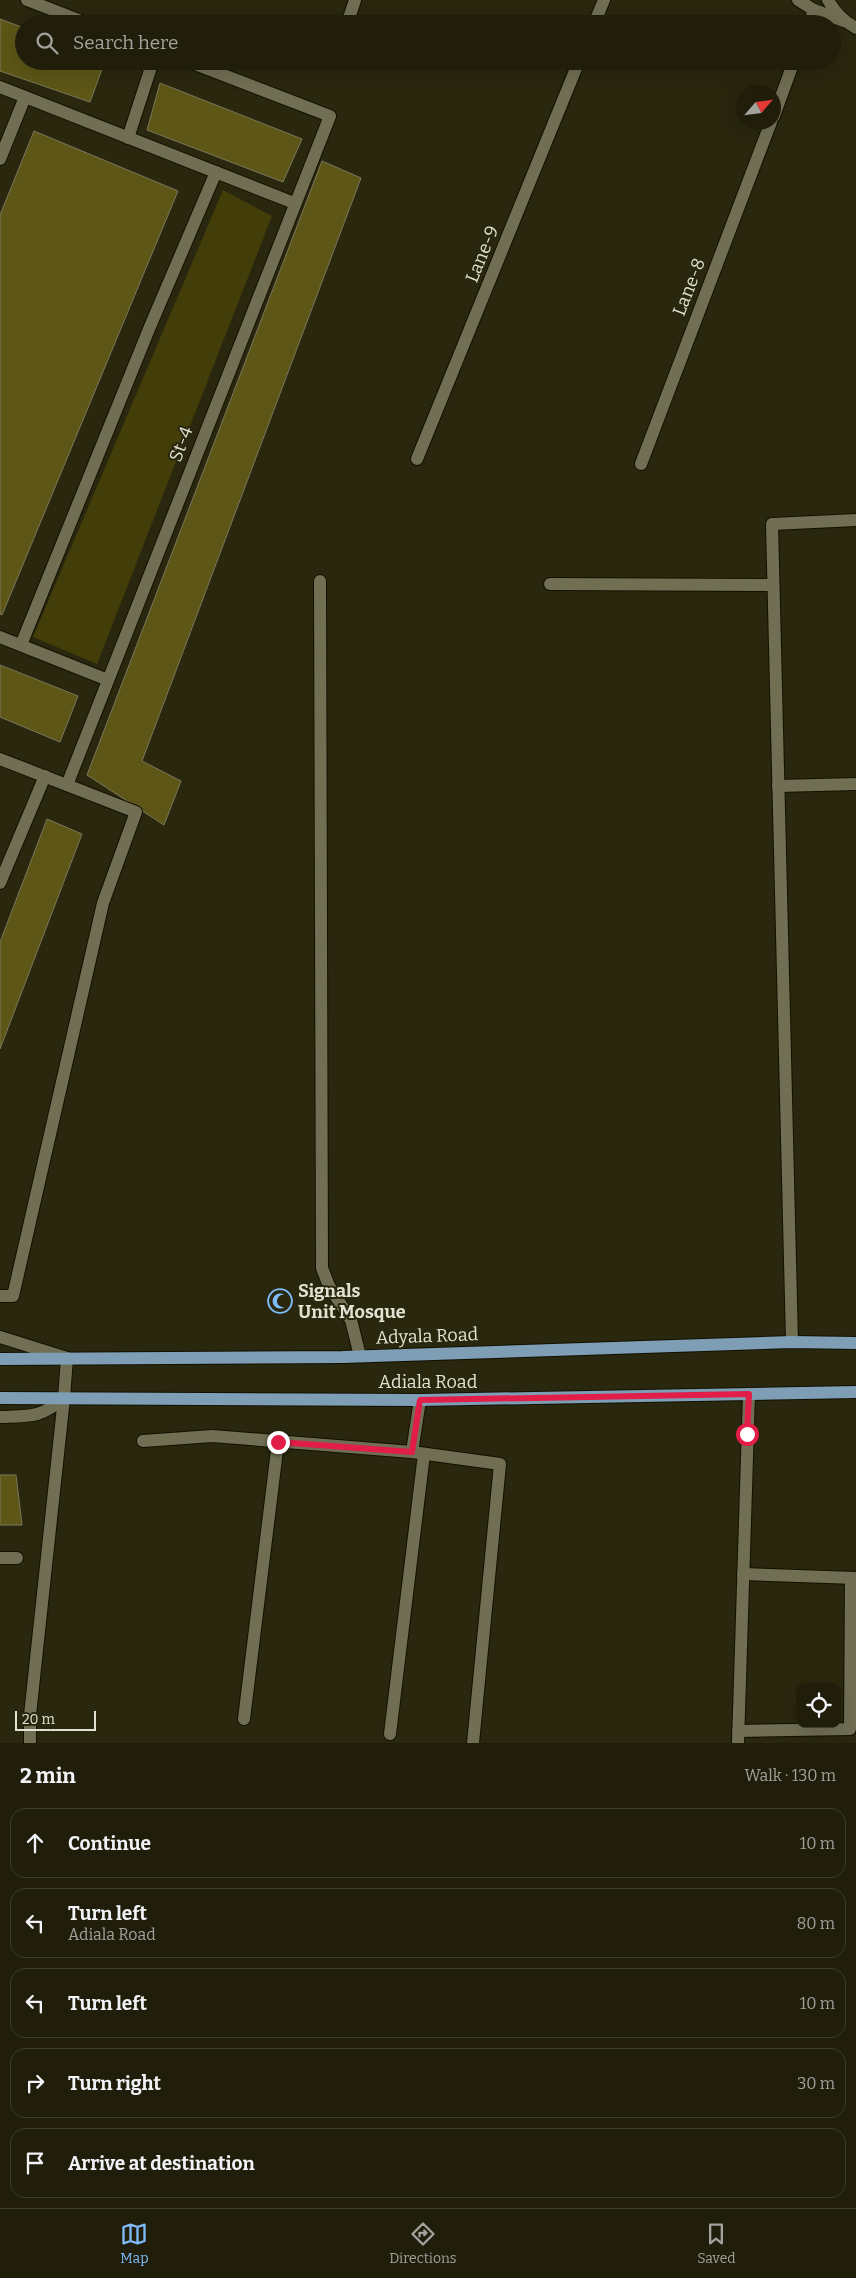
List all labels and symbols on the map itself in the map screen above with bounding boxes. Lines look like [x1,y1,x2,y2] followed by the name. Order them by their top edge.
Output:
[736,85,781,130] north arrow
[461,222,503,286] street label: Lane-9
[668,255,710,319] street label: Lane-8
[164,423,198,465] street label: St-4
[298,1280,406,1323] place label: Signals Unit Mosque
[267,1288,293,1314] mosque icon: Signals Unit Mosque
[375,1323,479,1349] street label: Adyala Road
[379,1371,478,1393] street label: Adiala Road
[736,1423,759,1446] route start
[267,1431,290,1454] route end
[15,1708,96,1731] scale bar

